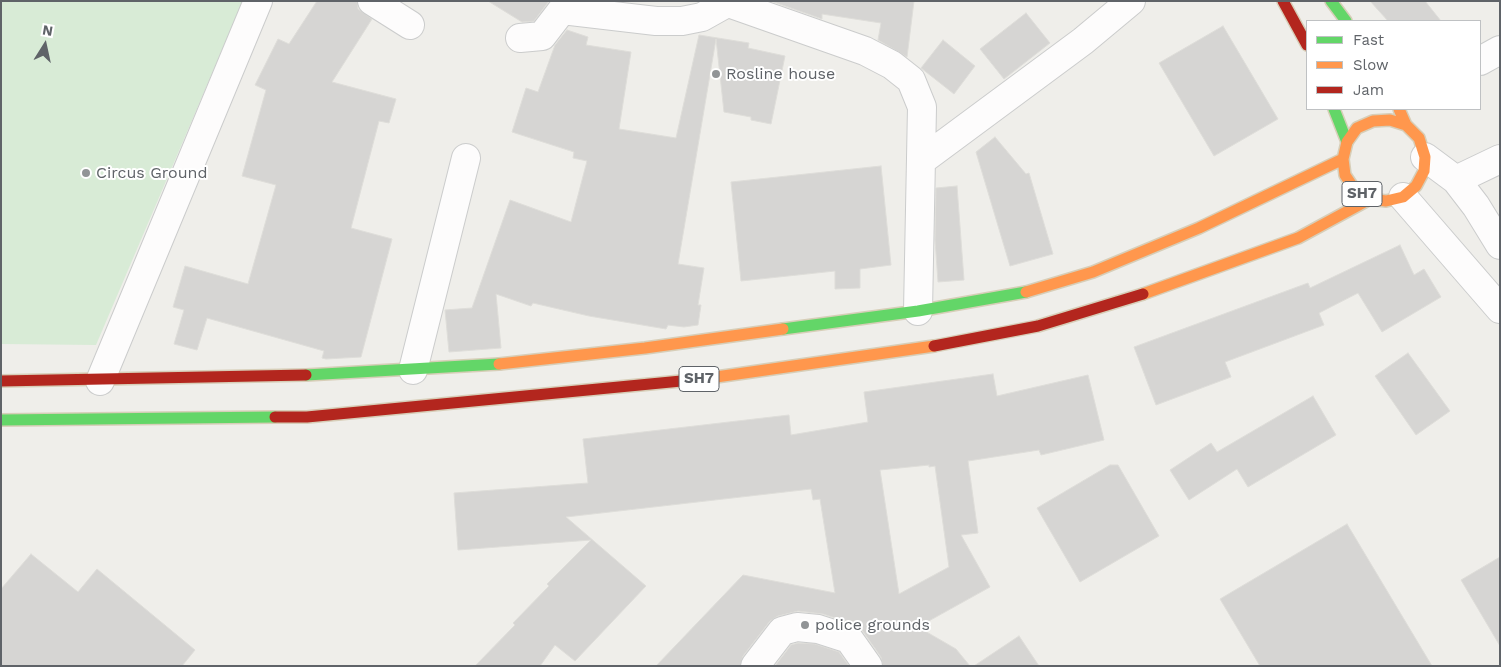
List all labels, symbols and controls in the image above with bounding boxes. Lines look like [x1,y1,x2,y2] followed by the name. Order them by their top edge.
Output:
[20,20,70,70] north arrow
[1306,20,1481,110] legend
[41,21,54,39] text: N
[1353,31,1384,49] text: Fast
[1353,56,1389,74] text: Slow
[726,64,835,84] place label: Rosline house
[710,68,722,80] marker: Rosline house
[1353,81,1384,99] text: Jam
[96,163,207,183] place label: Circus Ground
[80,167,92,179] marker: Circus Ground
[1342,182,1382,206] road number: SH7
[679,366,719,392] road number: SH7
[815,615,930,635] place label: police grounds
[799,619,811,631] marker: police grounds

